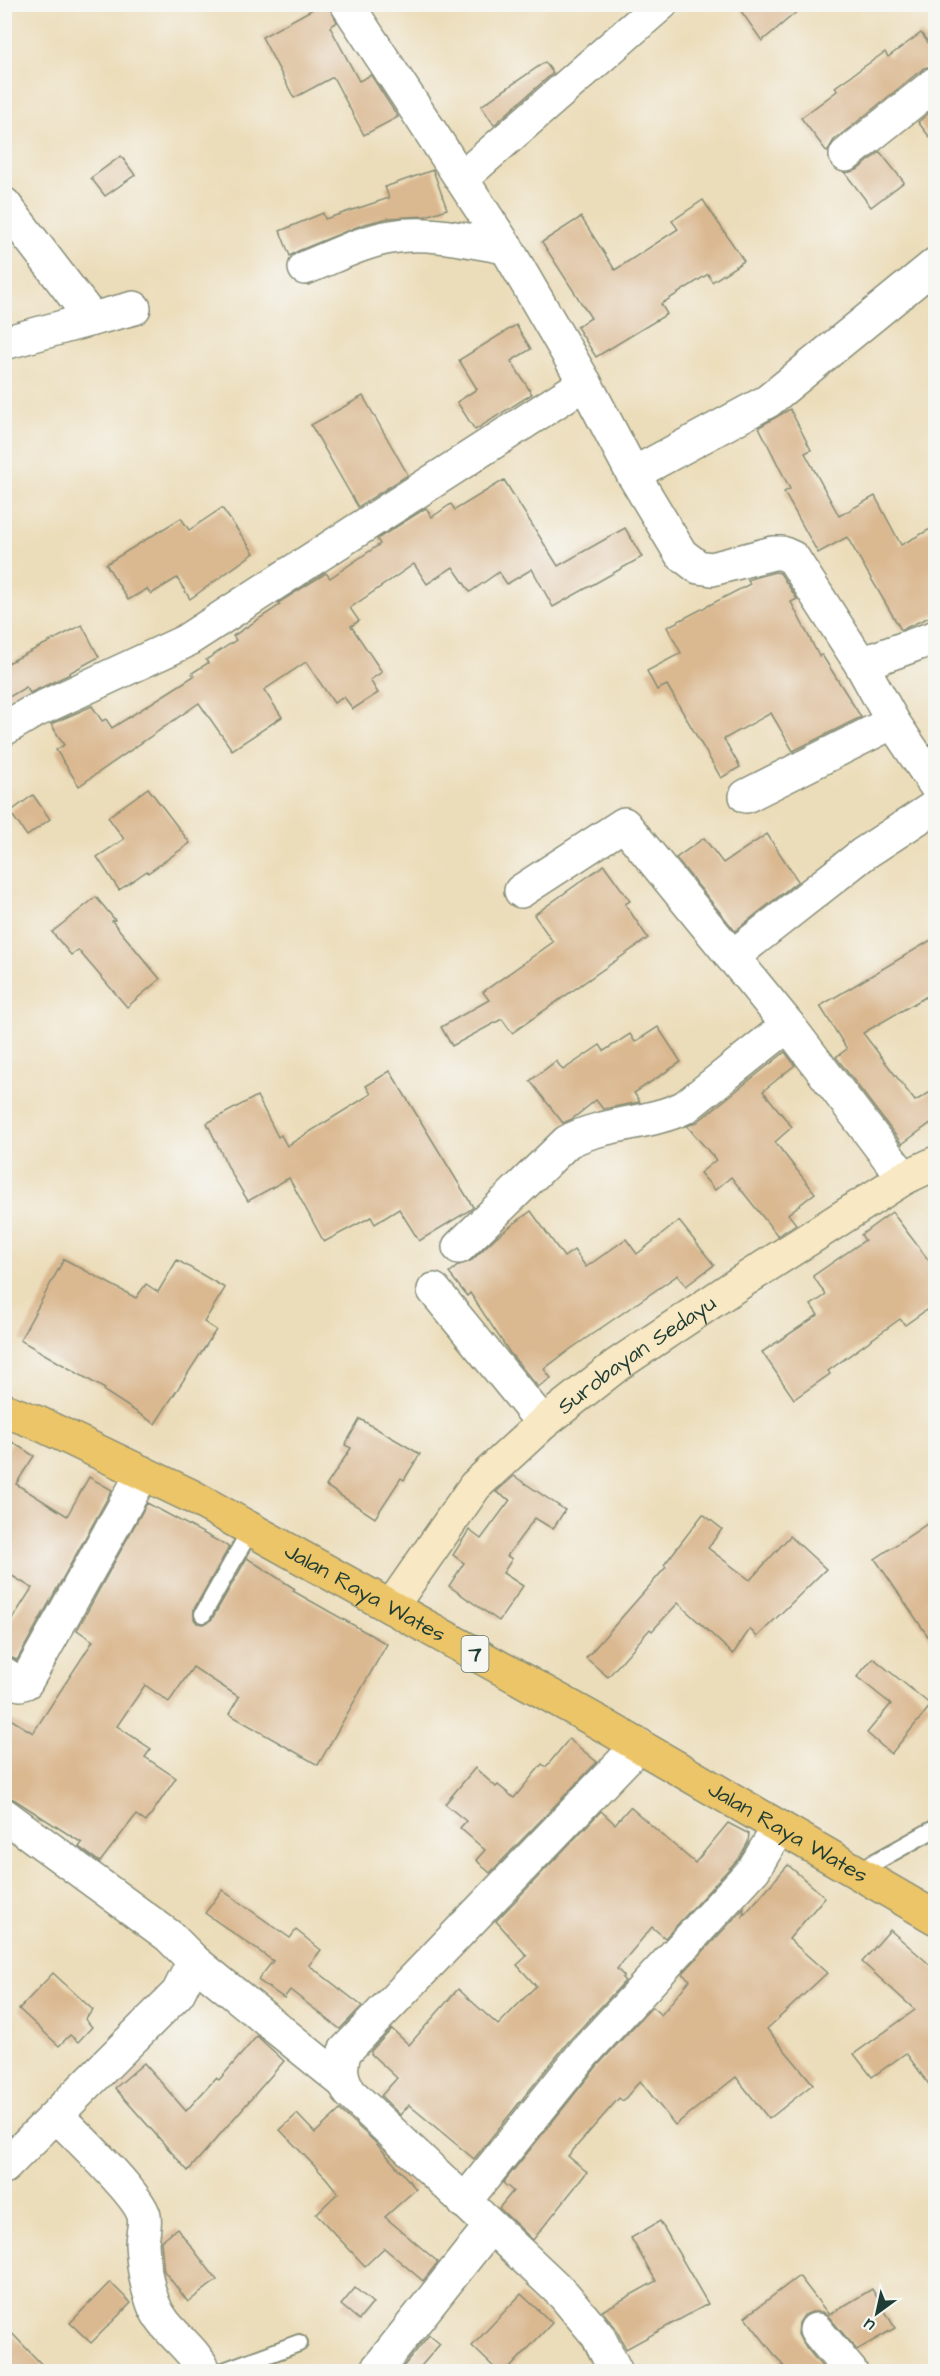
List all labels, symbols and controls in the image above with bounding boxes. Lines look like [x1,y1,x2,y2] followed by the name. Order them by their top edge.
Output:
[551,1288,722,1422] street label: Surobayan Sedayu
[279,1535,451,1650] street label: Jalan Raya Wates
[462,1636,488,1672] road number: 7
[702,1774,874,1891] street label: Jalan Raya Wates
[847,2283,907,2343] north arrow
[860,2313,879,2336] text: U

